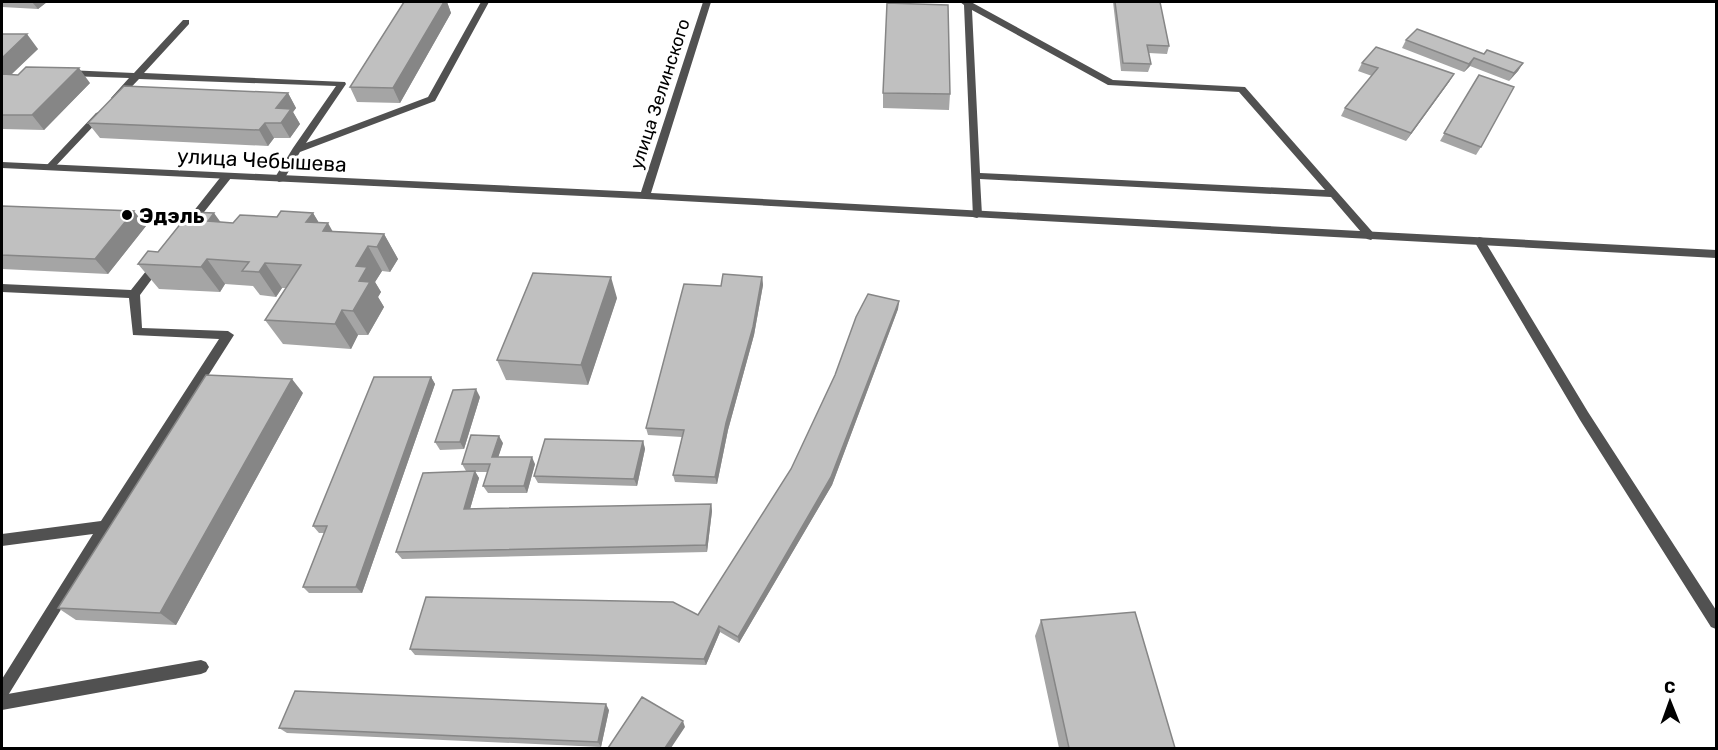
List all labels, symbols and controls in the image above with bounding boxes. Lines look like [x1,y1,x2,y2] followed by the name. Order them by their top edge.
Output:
[625,16,695,172] street label: улица Зелинского
[177,143,347,177] street label: улица Чебышева
[139,203,205,228] place label: Эдэль
[120,208,134,222] marker: Эдэль
[1640,672,1700,732] north arrow
[1664,678,1676,697] text: С

